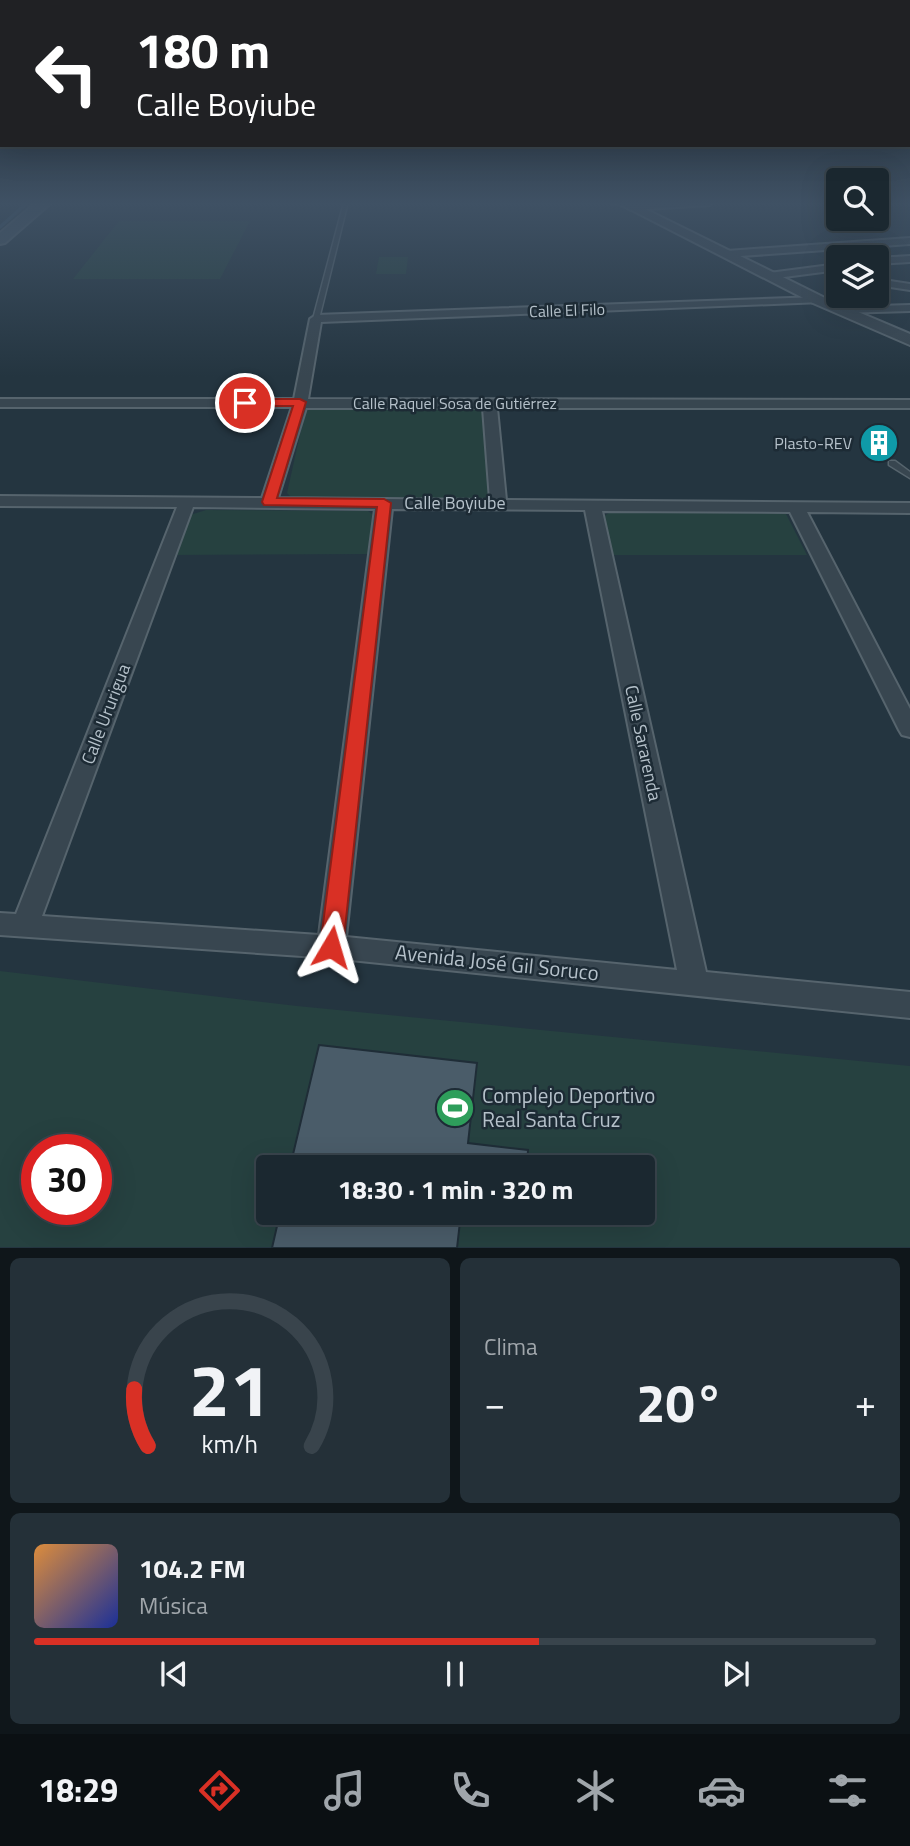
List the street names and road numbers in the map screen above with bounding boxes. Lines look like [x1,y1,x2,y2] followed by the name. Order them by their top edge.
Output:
[529,297,605,323] street label: Calle El Filo
[353,391,557,415] street label: Calle Raquel Sosa de Gutiérrez
[404,489,506,516] street label: Calle Boyiube
[74,660,137,768] street label: Calle Ururigua
[618,683,669,803] street label: Calle Sararenda
[394,935,601,989] street label: Avenida José Gil Soruco

